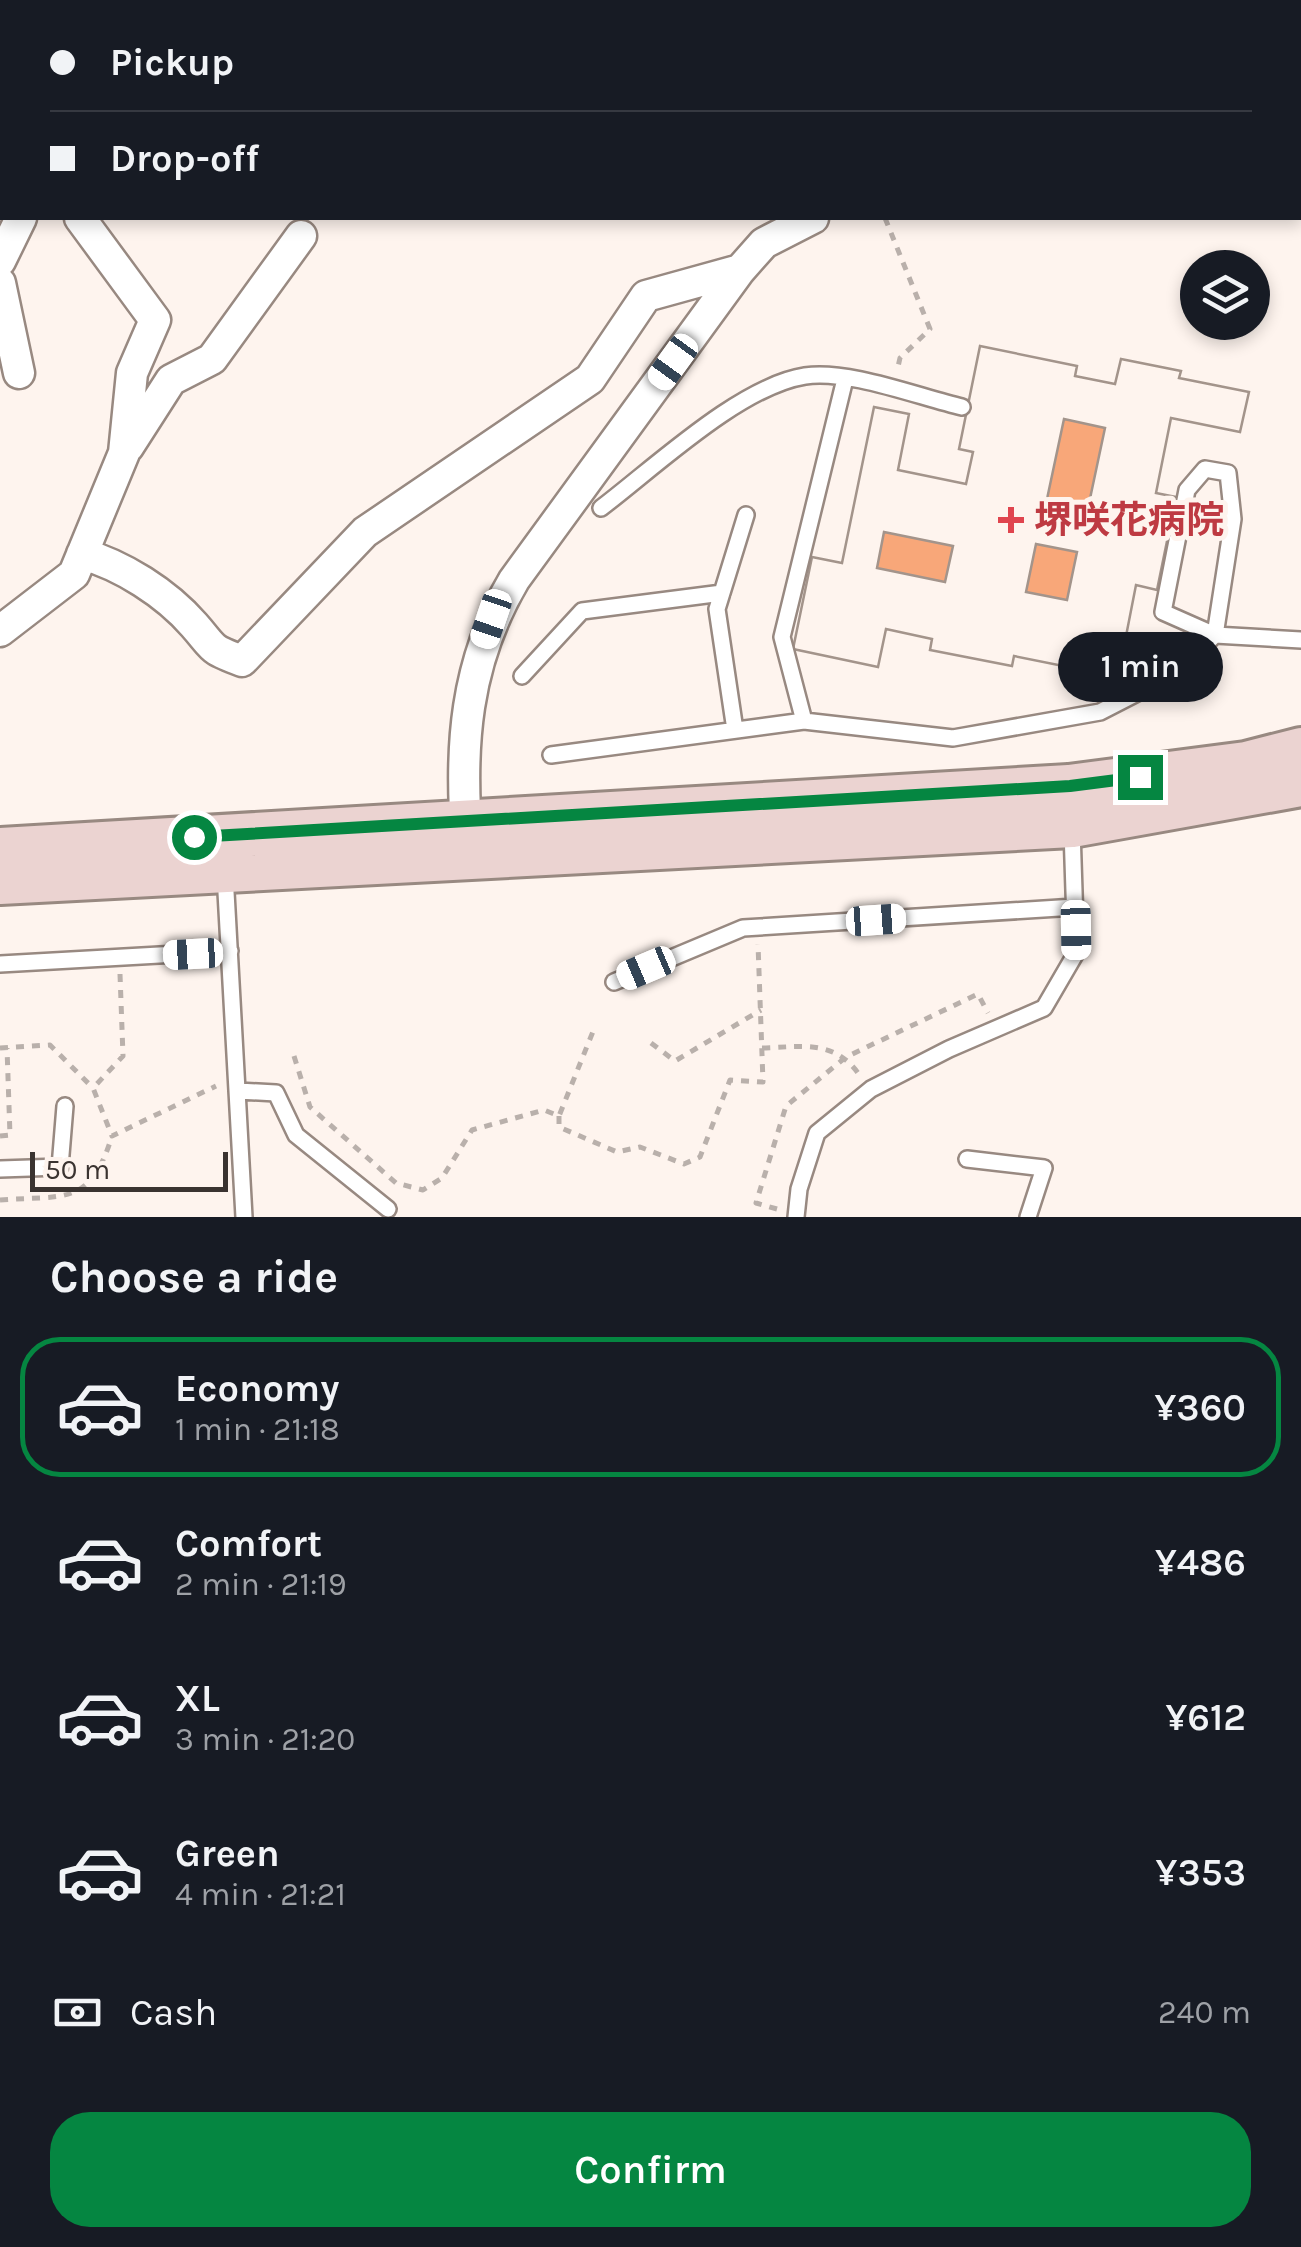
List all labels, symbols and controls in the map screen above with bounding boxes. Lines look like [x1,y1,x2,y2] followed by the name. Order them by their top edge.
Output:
[110,40,234,85] text: Pickup
[110,136,259,181] text: Drop-off
[1180,250,1270,340] map controls
[1180,250,1270,340] button: layers
[643,329,703,395] car
[1034,498,1224,543] place label: 堺咲花病院
[998,507,1024,533] marker: 堺咲花病院
[467,586,515,652] car
[1058,632,1222,702] callout: 1 min
[1101,648,1180,685] text: 1 min
[1118,755,1163,800] route end
[172,815,217,860] route start
[1060,900,1092,960] car
[845,903,907,937] car
[162,937,224,971] car
[613,942,679,994] car
[30,1147,228,1192] scale bar
[45,1153,110,1186] text: 50 m
[50,1251,338,1303] text: Choose a ride
[55,1362,145,1452] icon: car
[175,1366,339,1411] text: Economy
[1154,1385,1246,1430] text: ¥360
[175,1411,340,1448] text: 1 min · 21:18
[55,1517,145,1607] icon: car
[175,1521,322,1566] text: Comfort
[1155,1540,1246,1585] text: ¥486
[175,1566,346,1603] text: 2 min · 21:19
[55,1672,145,1762] icon: car
[175,1676,220,1721] text: XL
[1165,1695,1246,1740] text: ¥612
[175,1721,355,1758] text: 3 min · 21:20
[55,1827,145,1917] icon: car
[175,1831,280,1876] text: Green
[1156,1850,1246,1895] text: ¥353
[175,1876,346,1913] text: 4 min · 21:21
[50,1985,105,2040] icon: cash
[130,1990,217,2035] text: Cash
[1158,1994,1251,2031] text: 240 m
[50,2112,1251,2227] button: Confirm

